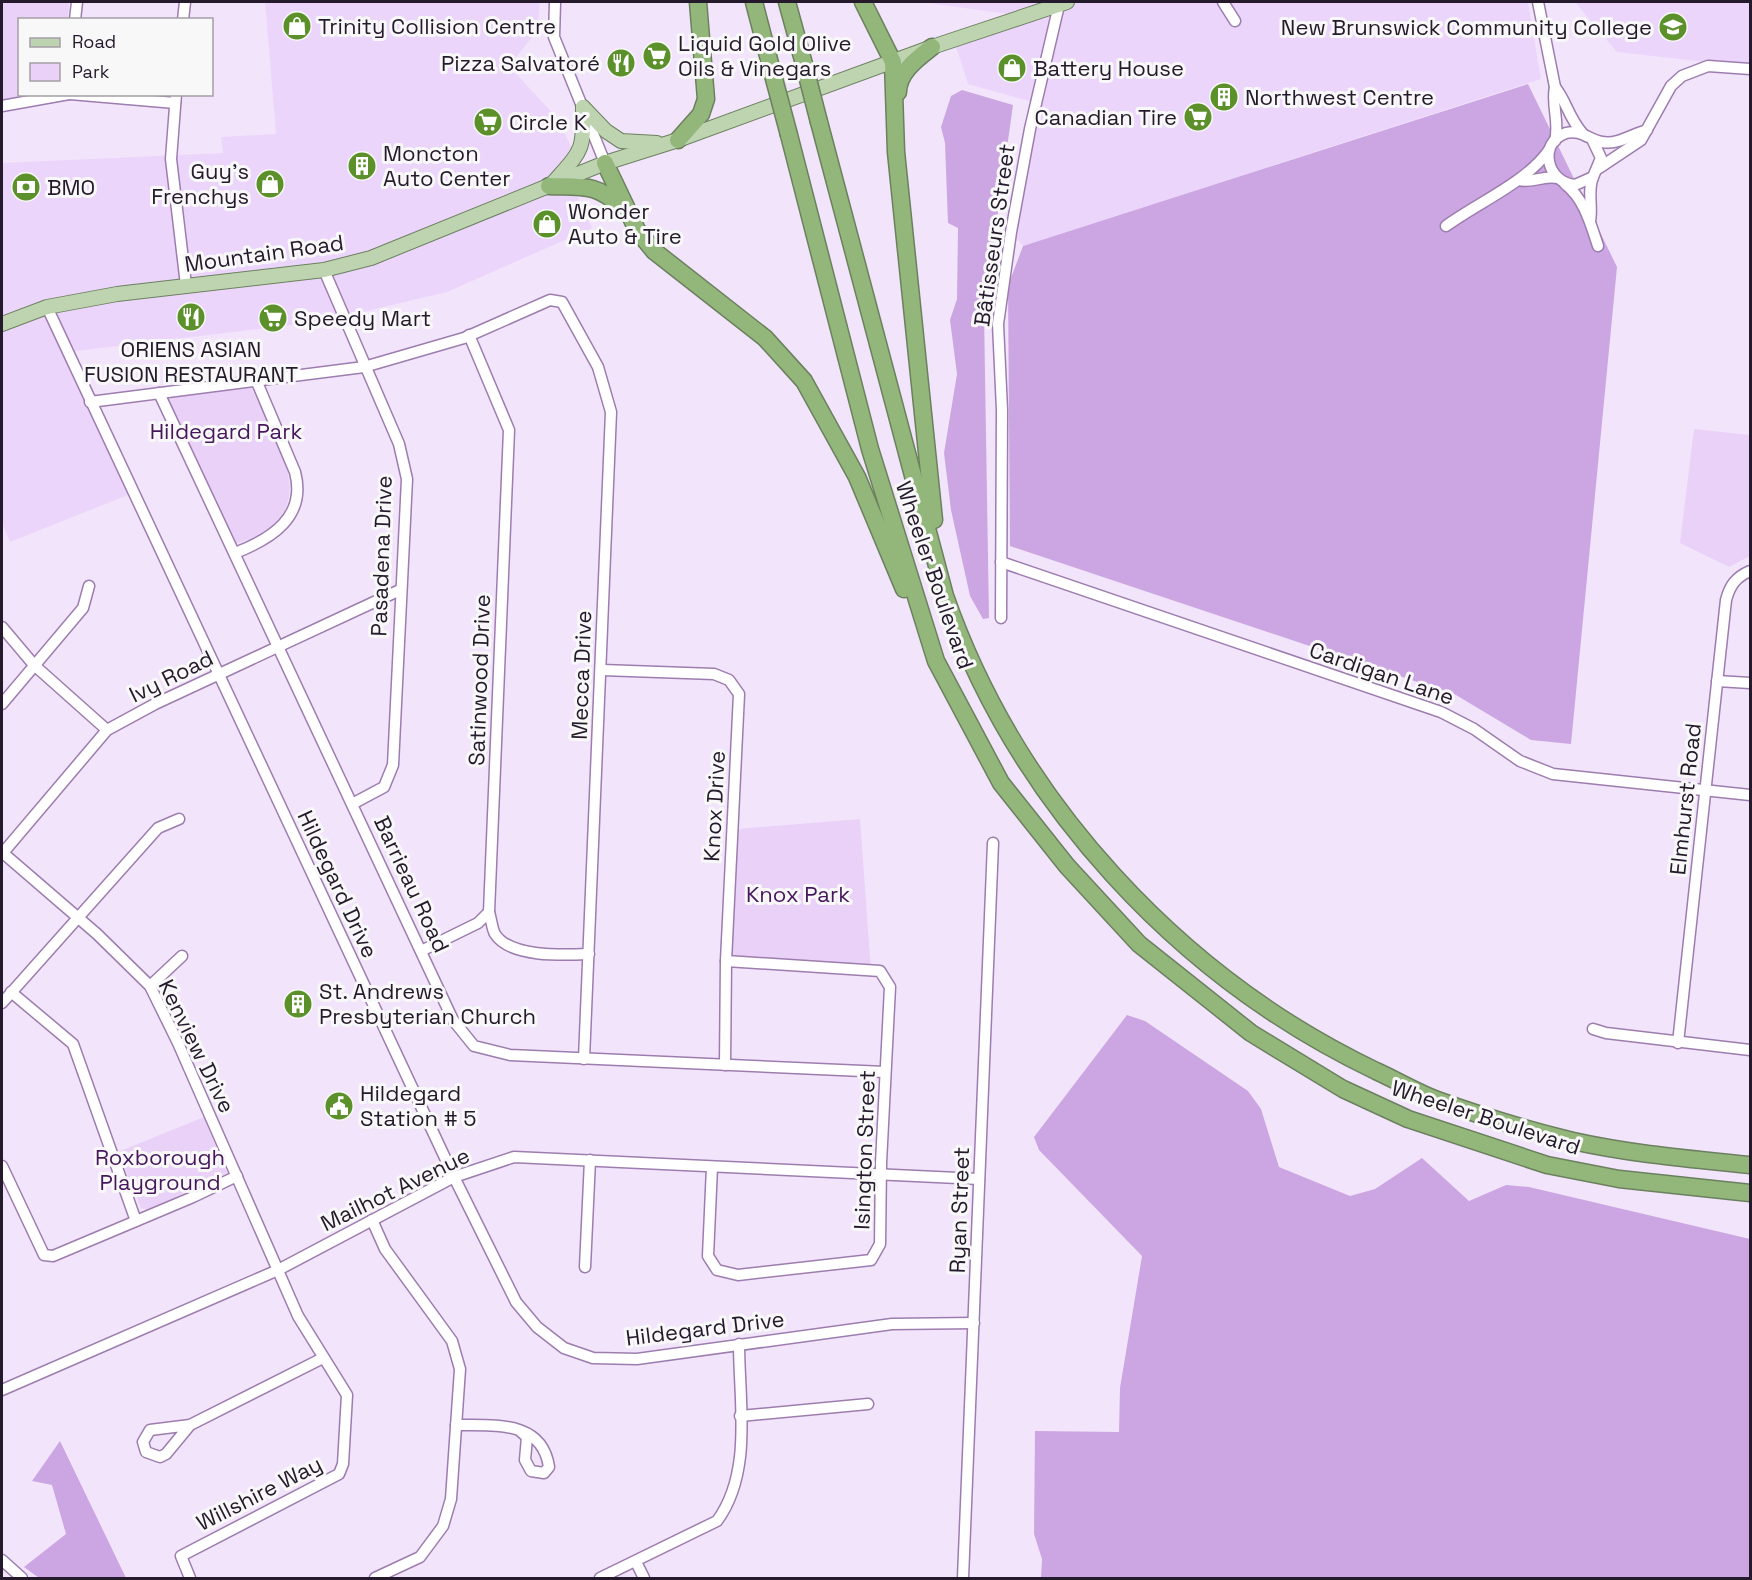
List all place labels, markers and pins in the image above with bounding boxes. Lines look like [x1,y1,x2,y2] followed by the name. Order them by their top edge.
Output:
[281,10,313,42] shop icon: Trinity Collision Centre
[1657,11,1689,43] school or university icon: New Brunswick Community College
[318,12,556,40] place label: Trinity Collision Centre
[1281,13,1652,41] place label: New Brunswick Community College
[678,29,852,82] place label: Liquid Gold Olive Oils & Vinegars
[641,40,673,72] supermarket icon: Liquid Gold Olive Oils & Vinegars
[605,47,637,79] restaurant icon: Pizza Salvatoré
[441,49,600,77] place label: Pizza Salvatoré
[996,52,1028,84] shop icon: Battery House
[1033,54,1184,82] place label: Battery House
[1208,81,1240,113] building icon: Northwest Centre
[1245,83,1434,111] place label: Northwest Centre
[1182,101,1214,133] supermarket icon: Canadian Tire
[1035,103,1177,131] place label: Canadian Tire
[472,106,504,138] supermarket icon: Circle K
[509,108,588,136] place label: Circle K
[383,139,511,192] place label: Moncton Auto Center
[346,150,378,182] building icon: Moncton Auto Center
[151,157,249,210] place label: Guy's Frenchys
[254,168,286,200] shop icon: Guy's Frenchys
[10,171,42,203] bank icon: BMO
[47,173,95,201] place label: BMO
[568,197,682,250] place label: Wonder Auto & Tire
[531,208,563,240] shop icon: Wonder Auto & Tire
[175,301,207,333] restaurant icon: ORIENS ASIAN FUSION RESTAURANT
[257,302,289,334] supermarket icon: Speedy Mart
[294,304,431,332] place label: Speedy Mart
[84,335,298,388] place label: ORIENS ASIAN FUSION RESTAURANT
[319,977,536,1030] place label: St. Andrews Presbyterian Church
[282,988,314,1020] building icon: St. Andrews Presbyterian Church
[360,1079,476,1132] place label: Hildegard Station # 5
[323,1090,355,1122] public building icon: Hildegard Station # 5

